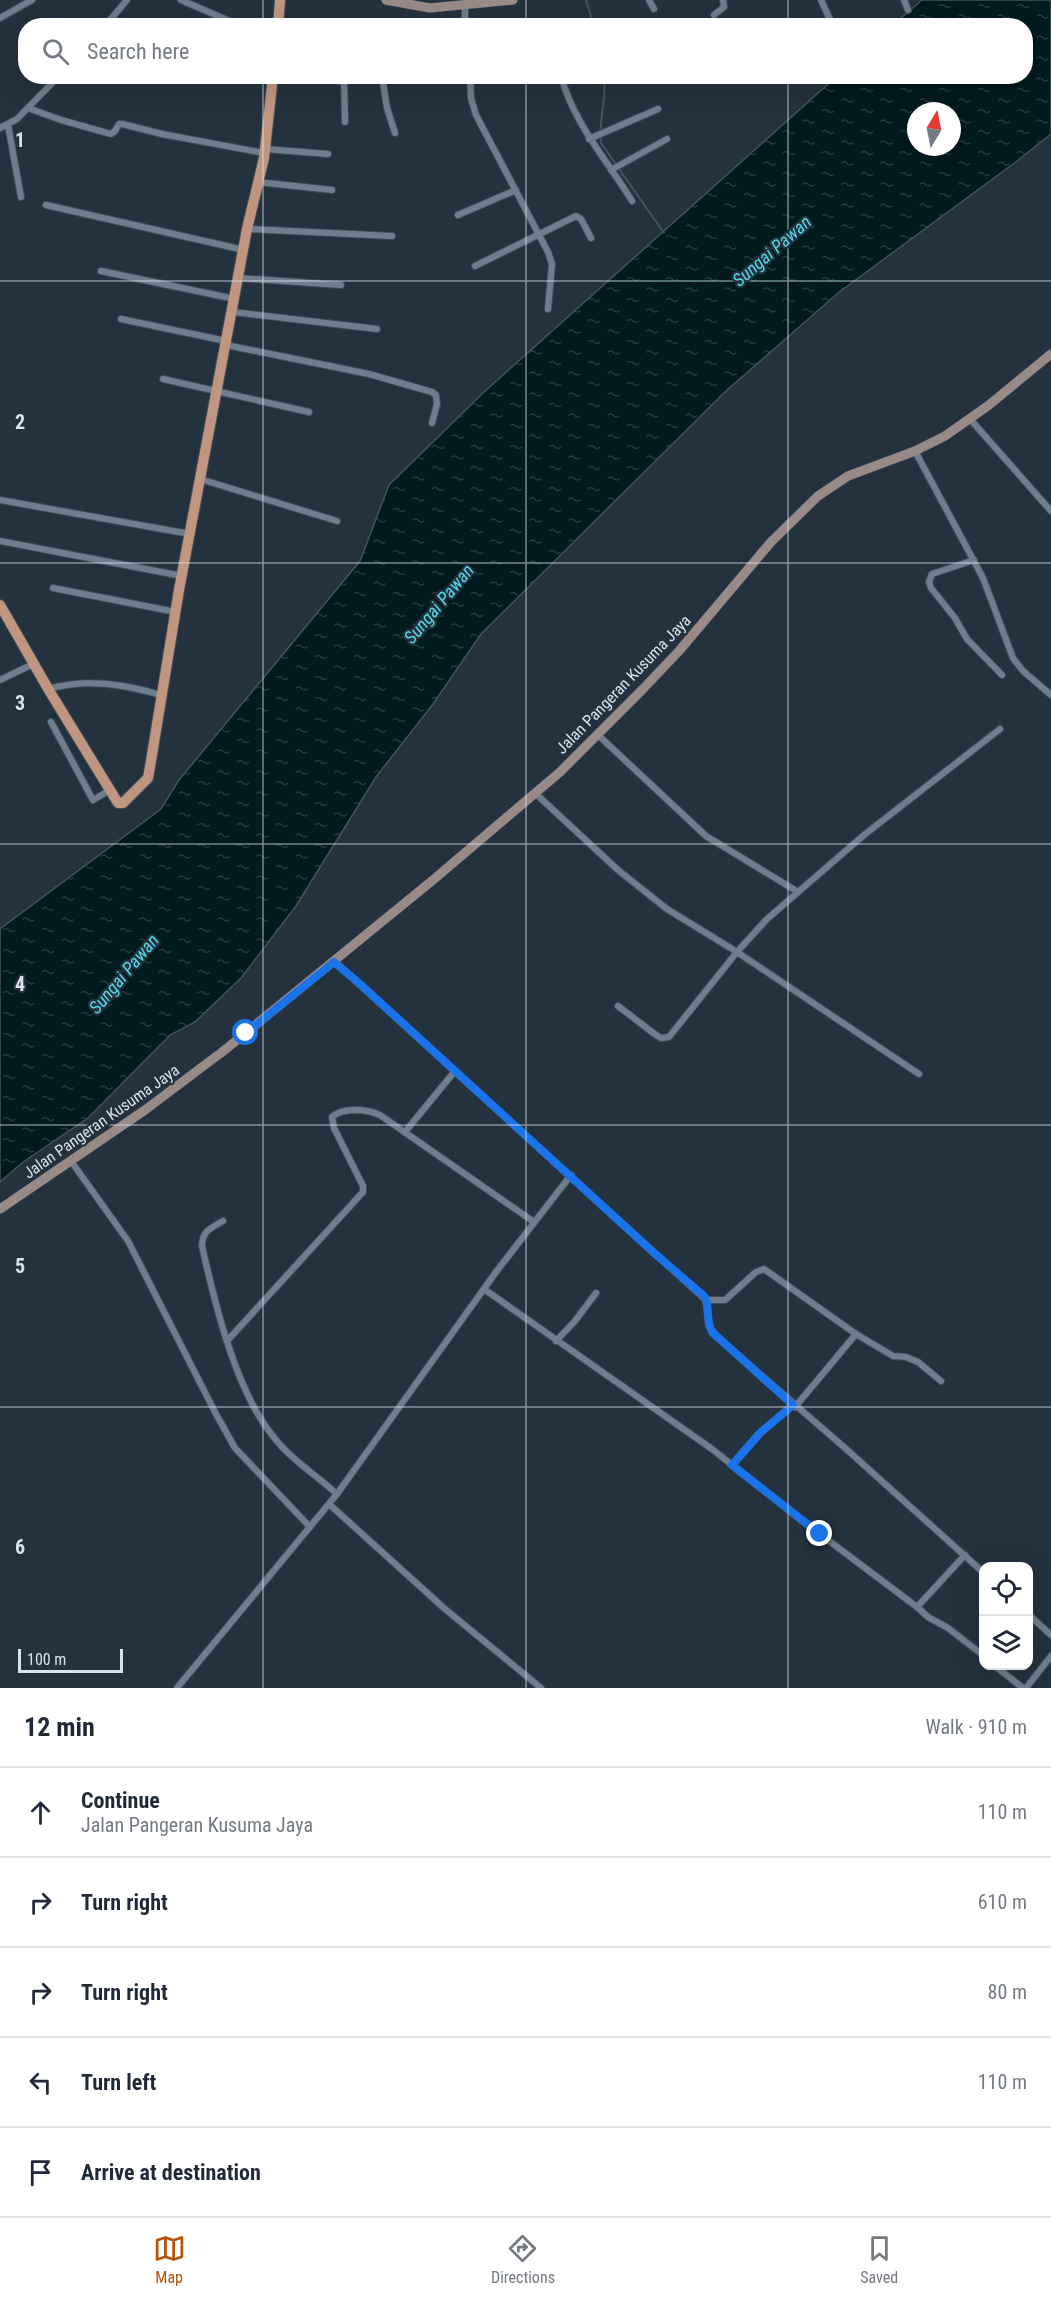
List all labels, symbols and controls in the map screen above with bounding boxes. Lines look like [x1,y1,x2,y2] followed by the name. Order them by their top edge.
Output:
[18,18,1033,84] search box
[39,35,72,68] icon: search
[87,39,189,64] text: Search here
[907,102,961,156] north arrow
[15,128,25,152] text: 1
[728,211,815,290] water label: Sungai Pawan
[15,410,25,434] text: 2
[399,560,478,648] water label: Sungai Pawan
[552,611,695,758] street label: Jalan Pangeran Kusuma Jaya
[15,691,25,715] text: 3
[84,930,163,1018] water label: Sungai Pawan
[15,972,25,996] text: 4
[232,1019,258,1045] route start
[20,1060,183,1182] street label: Jalan Pangeran Kusuma Jaya
[15,1254,25,1278] text: 5
[806,1520,832,1546] route end
[15,1535,25,1559] text: 6
[979,1562,1033,1670] map controls
[979,1562,1033,1616] button: locate
[979,1616,1033,1670] button: layers
[18,1646,123,1674] scale bar
[27,1650,66,1669] text: 100 m
[24,1712,95,1742] text: 12 min
[926,1715,1027,1739] text: Walk · 910 m
[81,1788,160,1813] text: Continue
[24,1796,57,1829] icon: ahead
[978,1800,1027,1824] text: 110 m
[81,1813,313,1837] text: Jalan Pangeran Kusuma Jaya
[24,1886,57,1919] icon: right
[81,1890,168,1915] text: Turn right
[978,1890,1027,1914] text: 610 m
[24,1976,57,2009] icon: right
[81,1980,168,2005] text: Turn right
[988,1980,1027,2004] text: 80 m
[24,2066,57,2099] icon: left
[81,2070,156,2095] text: Turn left
[978,2070,1027,2094] text: 110 m
[24,2156,57,2189] icon: arrive
[81,2160,261,2185] text: Arrive at destination
[153,2232,186,2287] tab: Map
[491,2232,555,2287] tab: Directions
[860,2232,898,2287] tab: Saved

